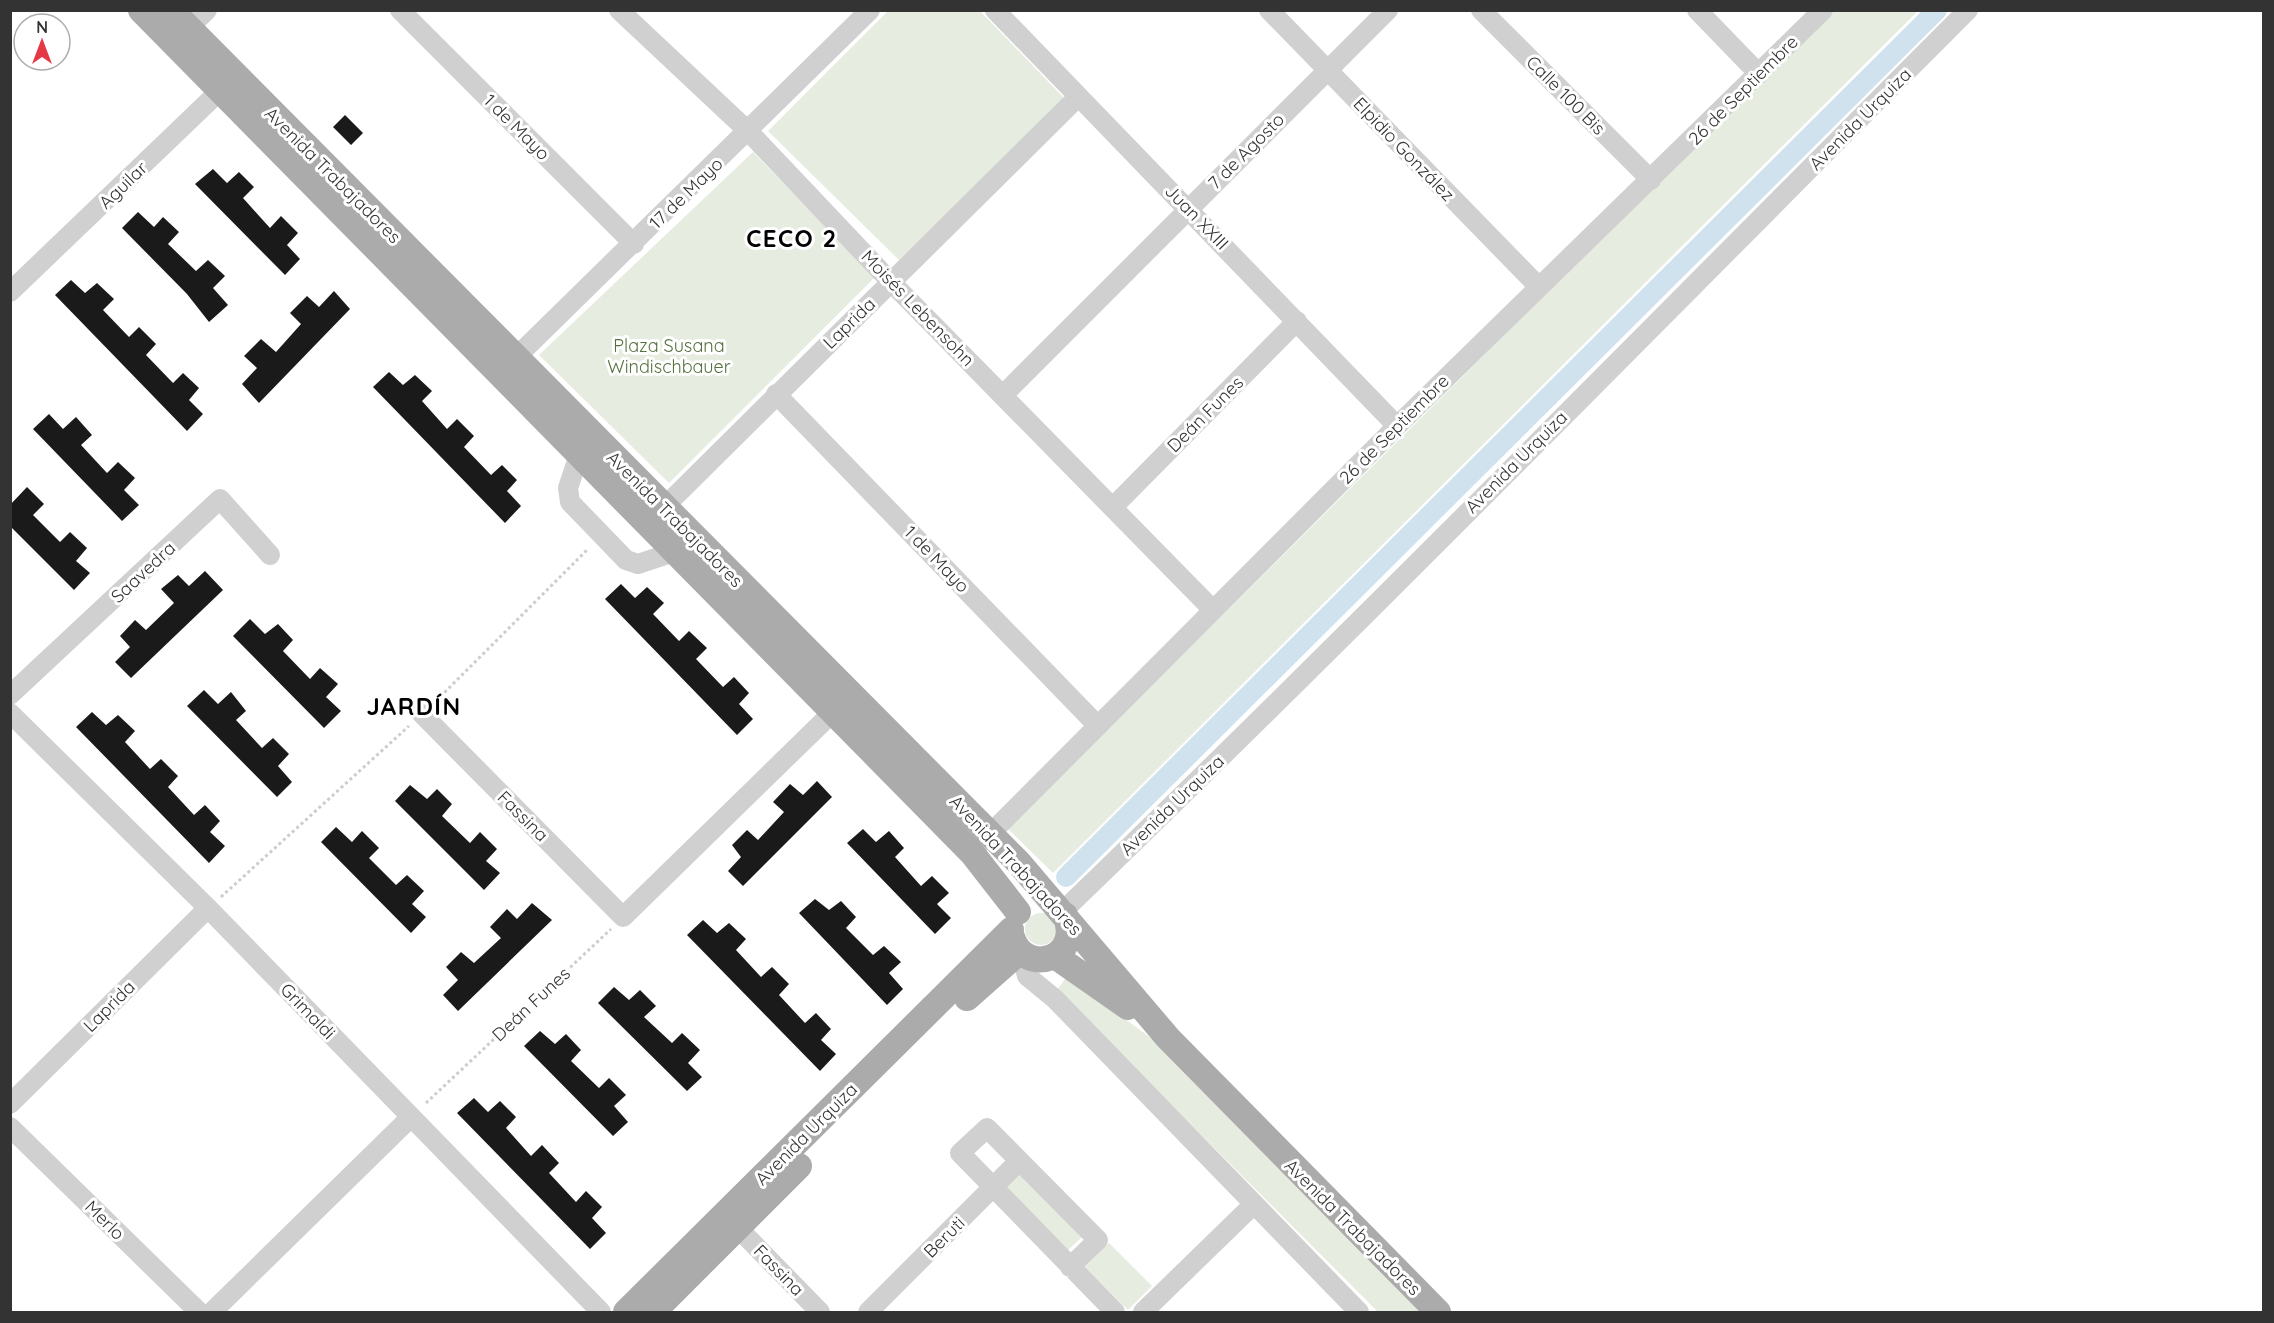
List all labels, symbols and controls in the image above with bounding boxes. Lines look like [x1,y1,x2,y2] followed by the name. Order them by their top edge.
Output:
[12,12,72,72] north arrow
[36,17,48,37] text: N
[1683,30,1803,150] street label: 26 de Septiembre
[1522,51,1610,139] street label: Calle 100 Bis
[1804,63,1916,175] street label: Avenida Urquiza
[479,89,555,165] street label: 1 de Mayo
[1349,92,1459,206] street label: Elpidio González
[260,102,406,248] street label: Avenida Trabajadores
[1203,108,1289,194] street label: 7 de Agosto
[644,152,728,234] street label: 17 de Mayo
[94,156,152,214] street label: Aguilar
[1160,179,1234,255] street label: Juan XXIII
[746,223,838,253] district label: CECO 2
[857,245,979,371] street label: Moisés Lebensohn
[818,292,880,354] street label: Laprida
[607,334,731,378] park label: Plaza Susana Windischbauer
[1334,369,1454,489] street label: 26 de Septiembre
[1162,371,1248,457] street label: Deán Funes
[1460,406,1572,518] street label: Avenida Urquiza
[602,446,748,592] street label: Avenida Trabajadores
[899,521,975,597] street label: 1 de Mayo
[106,536,180,608] street label: Saavedra
[366,691,462,721] district label: JARDÍN
[1115,750,1229,860] street label: Avenida Urquiza
[493,786,553,846] street label: Fassina
[945,790,1087,940] street label: Avenida Trabajadores
[487,962,575,1046] street label: Deán Funes
[78,975,140,1037] street label: Laprida
[276,978,340,1044] street label: Grimaldi
[750,1078,862,1190] street label: Avenida Urquiza
[1280,1154,1426,1300] street label: Avenida Trabajadores
[80,1195,130,1245] street label: Merlo
[919,1212,969,1262] street label: Beruti
[749,1239,809,1301] street label: Fassina

